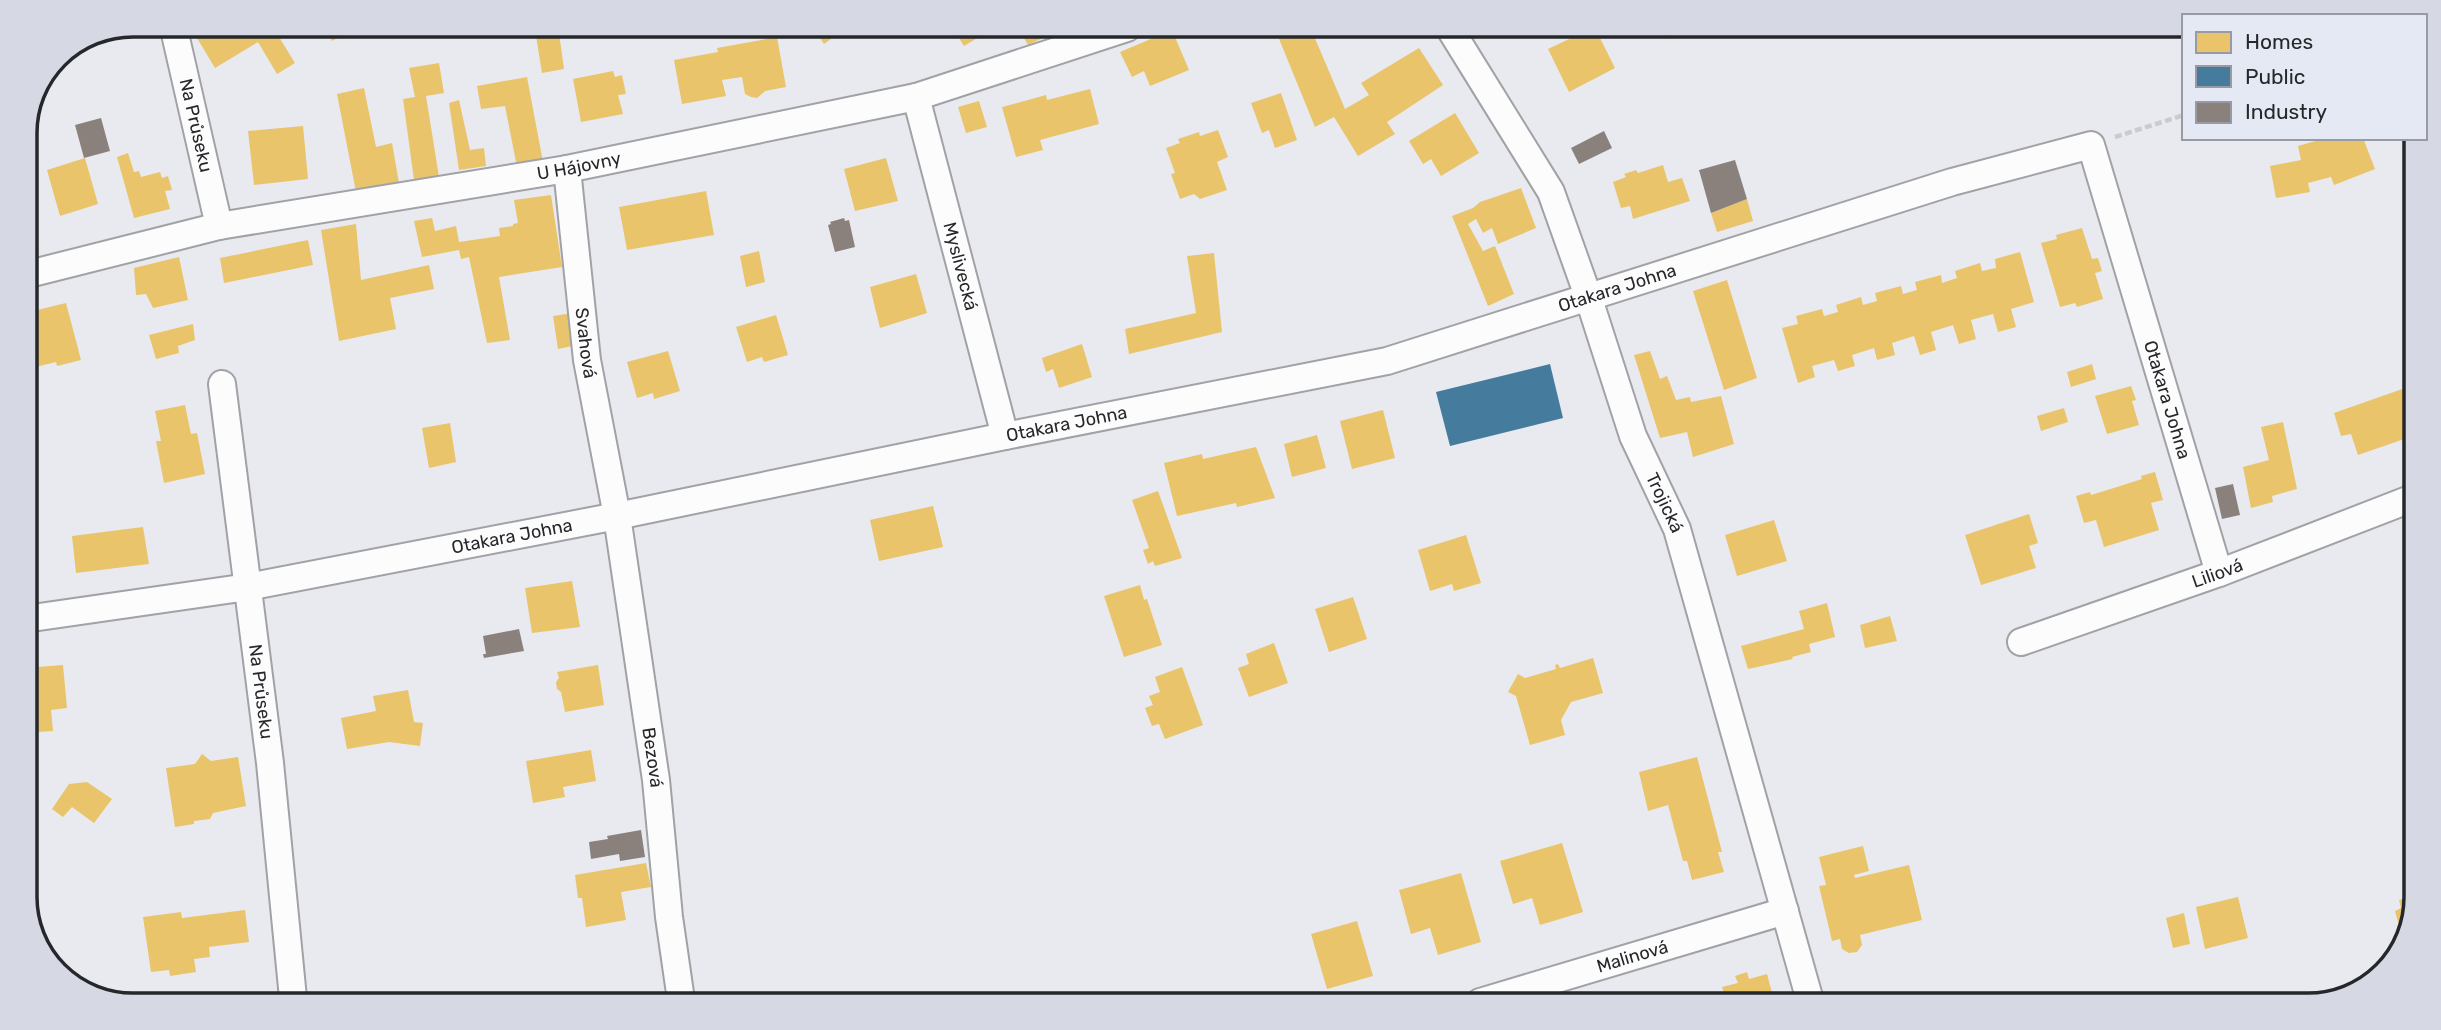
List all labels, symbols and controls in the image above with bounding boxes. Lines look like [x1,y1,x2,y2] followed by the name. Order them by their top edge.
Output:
[2182,14,2427,140] legend
[2245,29,2313,54] text: Homes
[2245,64,2305,89] text: Public
[175,76,217,174] street label: Na Průseku
[2245,99,2327,124] text: Industry
[535,147,623,185] street label: U Hájovny
[938,220,983,313] street label: Myslivecká
[1555,259,1679,317] street label: Otakara Johna
[571,306,601,380] street label: Svahová
[2139,338,2195,462] street label: Otakara Johna
[1004,401,1129,447] street label: Otakara Johna
[1641,469,1688,536] street label: Trojická
[449,514,574,559] street label: Otakara Johna
[2189,554,2246,593] street label: Liliová
[244,643,278,740] street label: Na Průseku
[637,726,668,789] street label: Bezová
[1594,935,1671,978] street label: Malinová

